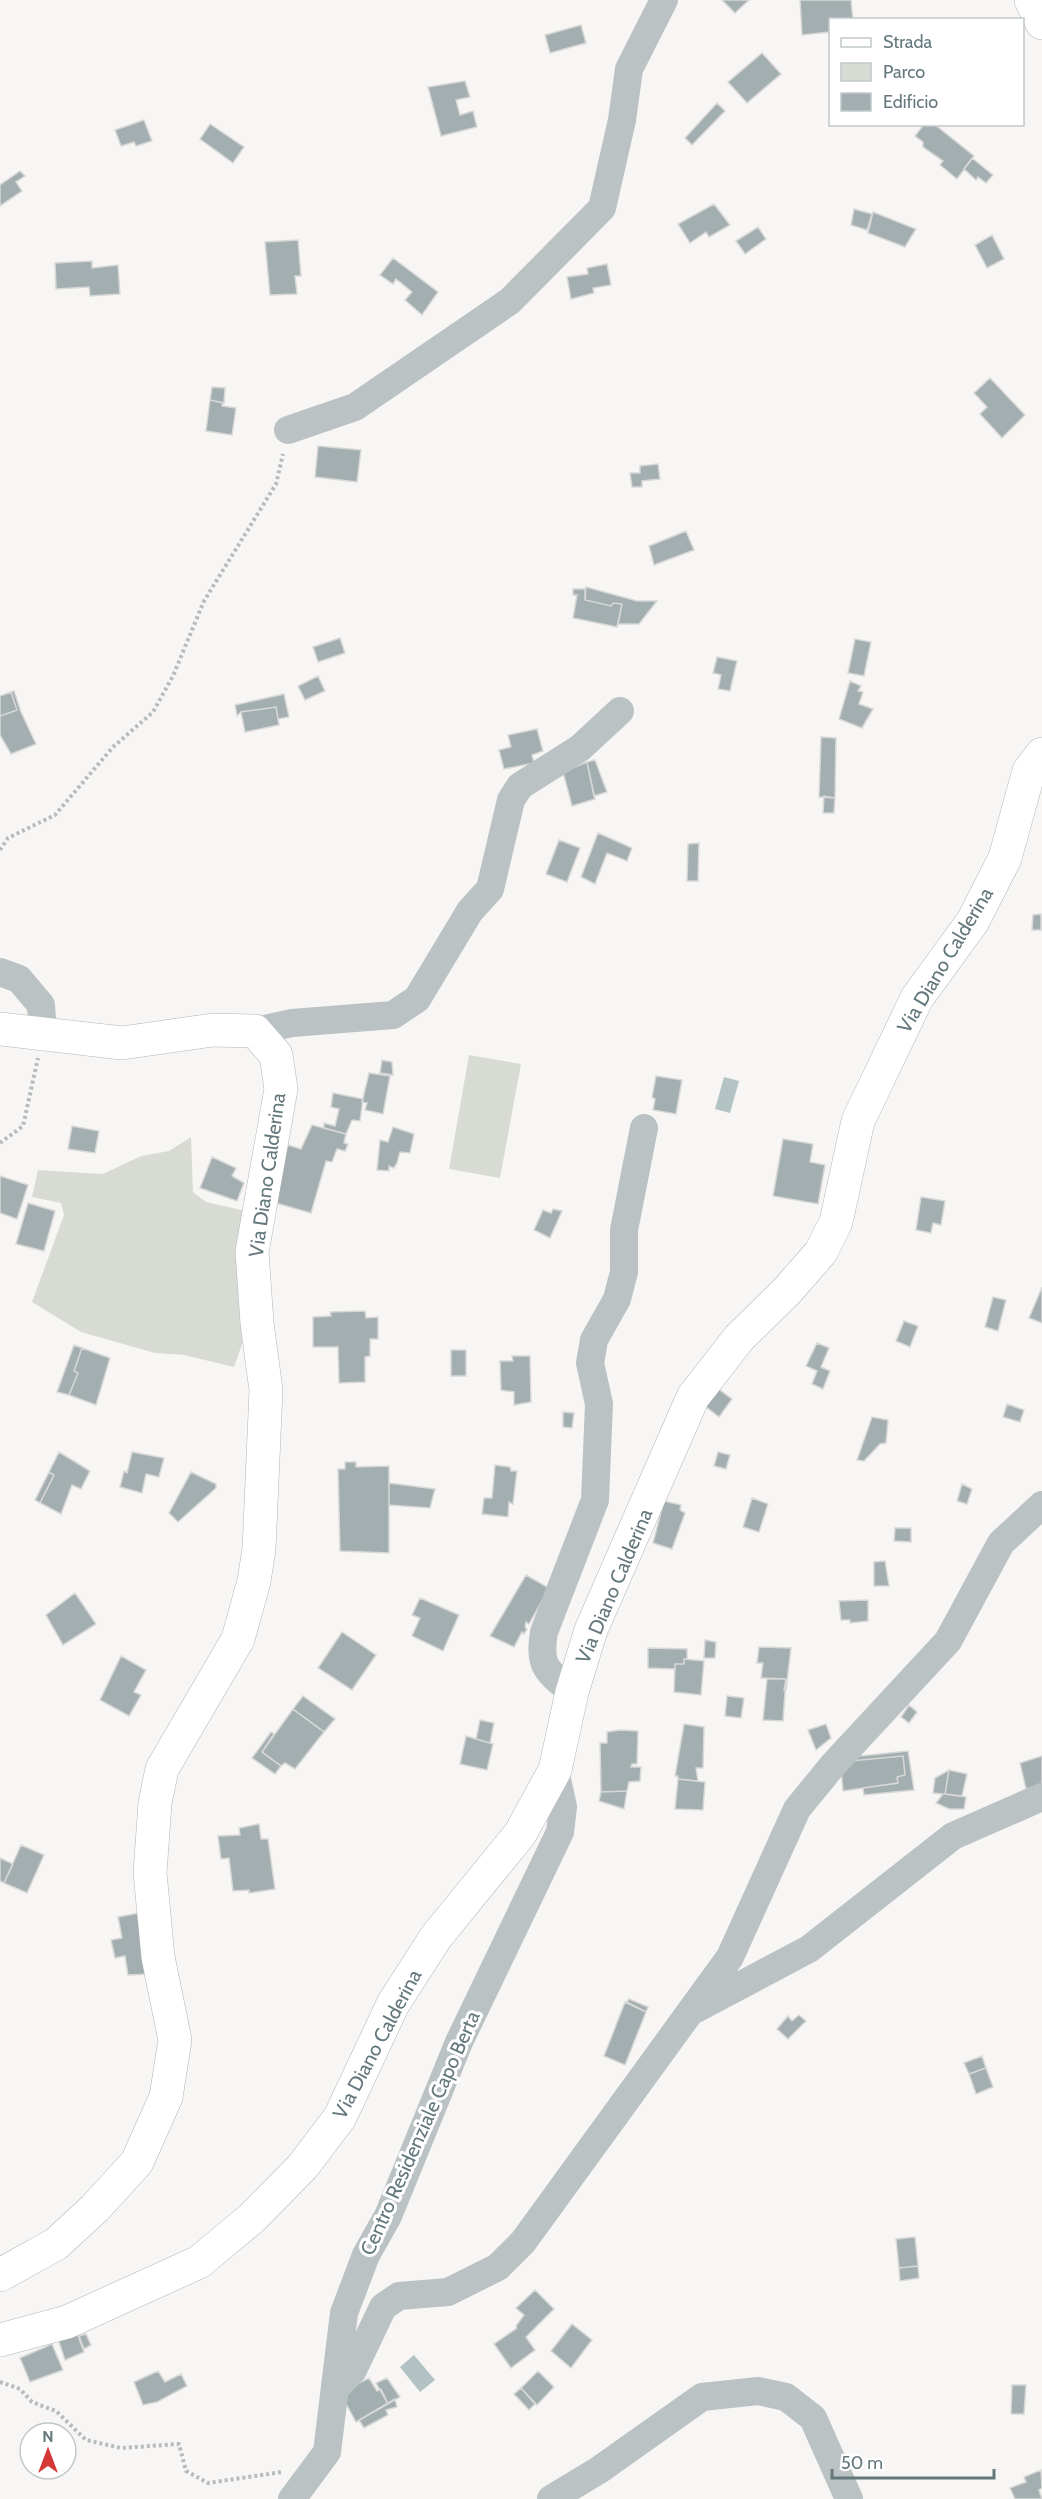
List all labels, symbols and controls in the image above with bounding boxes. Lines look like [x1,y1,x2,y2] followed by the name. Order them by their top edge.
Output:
[829,18,1024,126] legend
[883,31,933,53] text: Strada
[883,61,925,83] text: Parco
[883,91,938,113] text: Edificio
[892,883,998,1037] street label: Via Diano Calderina
[244,1091,290,1259] street label: Via Diano Calderina
[571,1505,658,1667] street label: Via Diano Calderina
[328,1965,427,2123] street label: Via Diano Calderina
[355,2007,485,2259] street label: Centro Residenziale Capo Berta
[18,2421,78,2481] north arrow
[42,2427,54,2446] text: N
[832,2442,994,2480] scale bar
[841,2452,883,2474] text: 50 m

